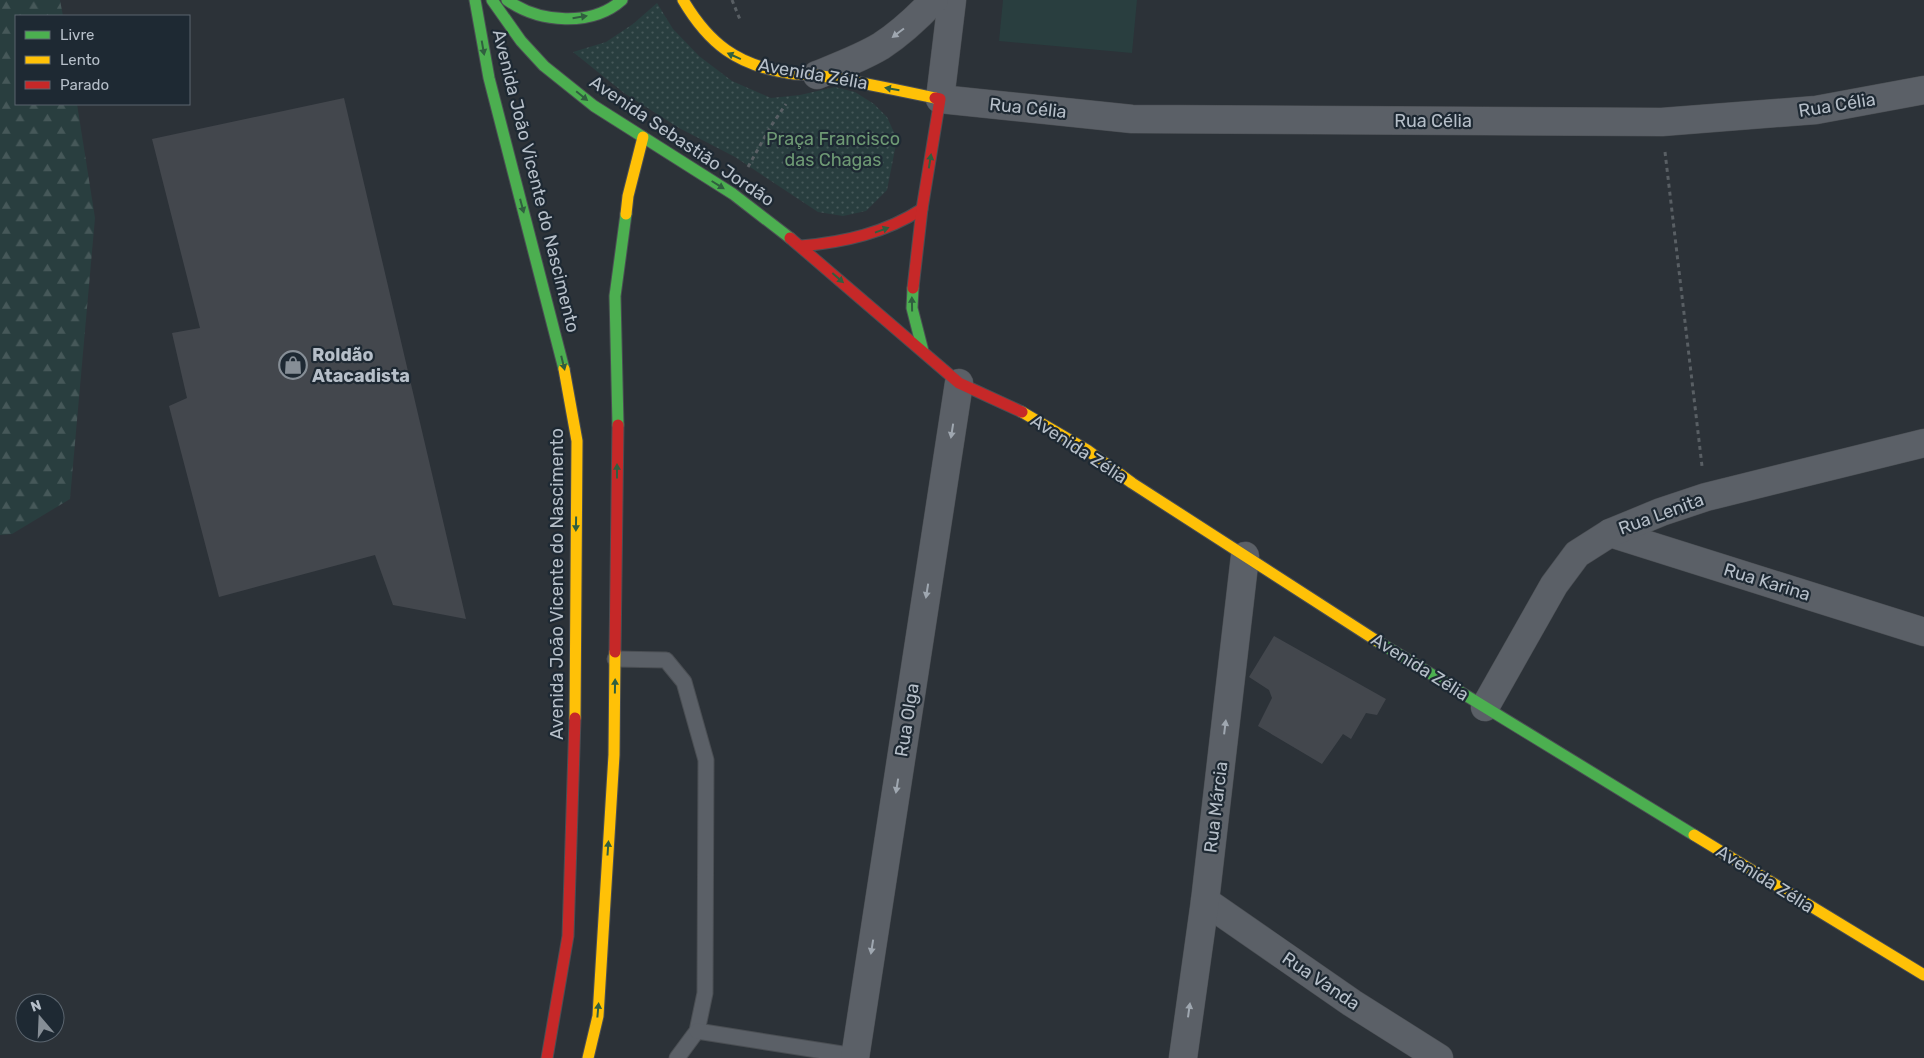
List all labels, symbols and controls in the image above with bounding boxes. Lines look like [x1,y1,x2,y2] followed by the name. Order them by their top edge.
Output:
[572,13,588,21] one-way arrow
[15,15,190,105] legend
[60,26,94,44] text: Livre
[488,27,584,335] street label: Avenida João Vicente do Nascimento
[892,27,905,38] one-way arrow
[480,40,488,56] one-way arrow
[60,51,100,69] text: Lento
[727,52,741,60] one-way arrow
[757,54,869,94] street label: Avenida Zélia
[585,71,779,211] street label: Avenida Sebastião Jordão
[60,76,109,94] text: Parado
[884,84,900,92] one-way arrow
[1797,88,1877,122] street label: Rua Célia
[575,91,588,102] one-way arrow
[988,93,1068,123] street label: Rua Célia
[1394,110,1472,132] street label: Rua Célia
[766,128,900,171] park label: Praça Francisco das Chagas
[926,153,934,169] one-way arrow
[712,180,725,189] one-way arrow
[518,198,526,213] one-way arrow
[875,226,890,233] one-way arrow
[831,272,843,284] one-way arrow
[908,295,916,311] one-way arrow
[312,344,410,387] place label: Roldão Atacadista
[278,350,308,380] shop icon: Roldão Atacadista
[559,356,567,371] one-way arrow
[1027,410,1131,488] street label: Avenida Zélia
[948,423,956,439] one-way arrow
[546,428,568,740] street label: Avenida João Vicente do Nascimento
[613,463,621,479] one-way arrow
[1615,488,1707,540] street label: Rua Lenita
[572,517,580,533] one-way arrow
[1721,558,1813,606] street label: Rua Karina
[923,584,931,600] one-way arrow
[1367,628,1473,706] street label: Avenida Zélia
[611,678,619,694] one-way arrow
[890,682,924,758] street label: Rua Olga
[1221,719,1229,735] one-way arrow
[1199,760,1233,854] street label: Rua Márcia
[892,779,900,795] one-way arrow
[605,840,613,856] one-way arrow
[1712,840,1818,918] street label: Avenida Zélia
[867,939,875,955] one-way arrow
[1278,947,1364,1015] street label: Rua Vanda
[15,993,65,1043] north arrow
[28,997,43,1016] text: N
[1186,1001,1194,1017] one-way arrow
[594,1002,602,1018] one-way arrow

